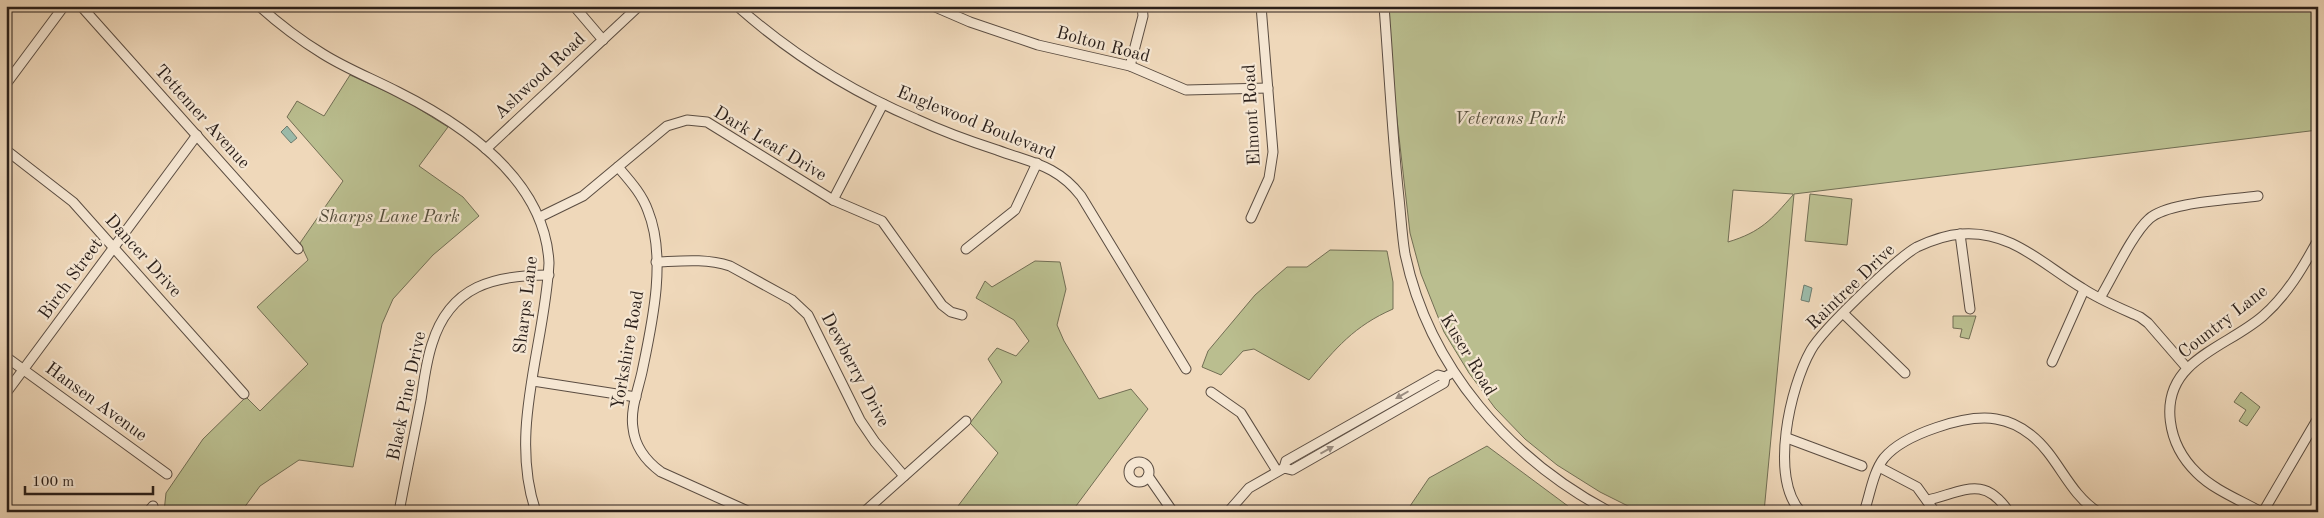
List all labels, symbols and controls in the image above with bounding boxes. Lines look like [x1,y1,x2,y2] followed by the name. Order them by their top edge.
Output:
[1054,24,1152,66] street label: Bolton Road
[491,30,589,122] street label: Ashwood Road
[151,62,253,172] street label: Tettemer Avenue
[1240,64,1264,166] street label: Elmont Road
[894,83,1058,163] street label: Englewood Boulevard
[710,103,830,185] street label: Dark Leaf Drive
[1454,110,1566,128] park label: Veterans Park
[318,208,460,226] park label: Sharps Lane Park
[101,211,185,301] street label: Dancer Drive
[36,235,106,323] street label: Birch Street
[1803,241,1899,333] street label: Raintree Drive
[511,255,541,355] street label: Sharps Lane
[2175,282,2271,362] street label: Country Lane
[609,289,647,411] street label: Yorkshire Road
[817,310,893,430] street label: Dewberry Drive
[1437,311,1499,399] street label: Kuser Road
[384,330,430,462] street label: Black Pine Drive
[42,359,150,445] street label: Hansen Avenue
[1396,391,1409,400] one-way arrow
[1320,446,1335,454] one-way arrow
[25,463,152,495] scale bar
[32,475,74,490] text: 100 m

